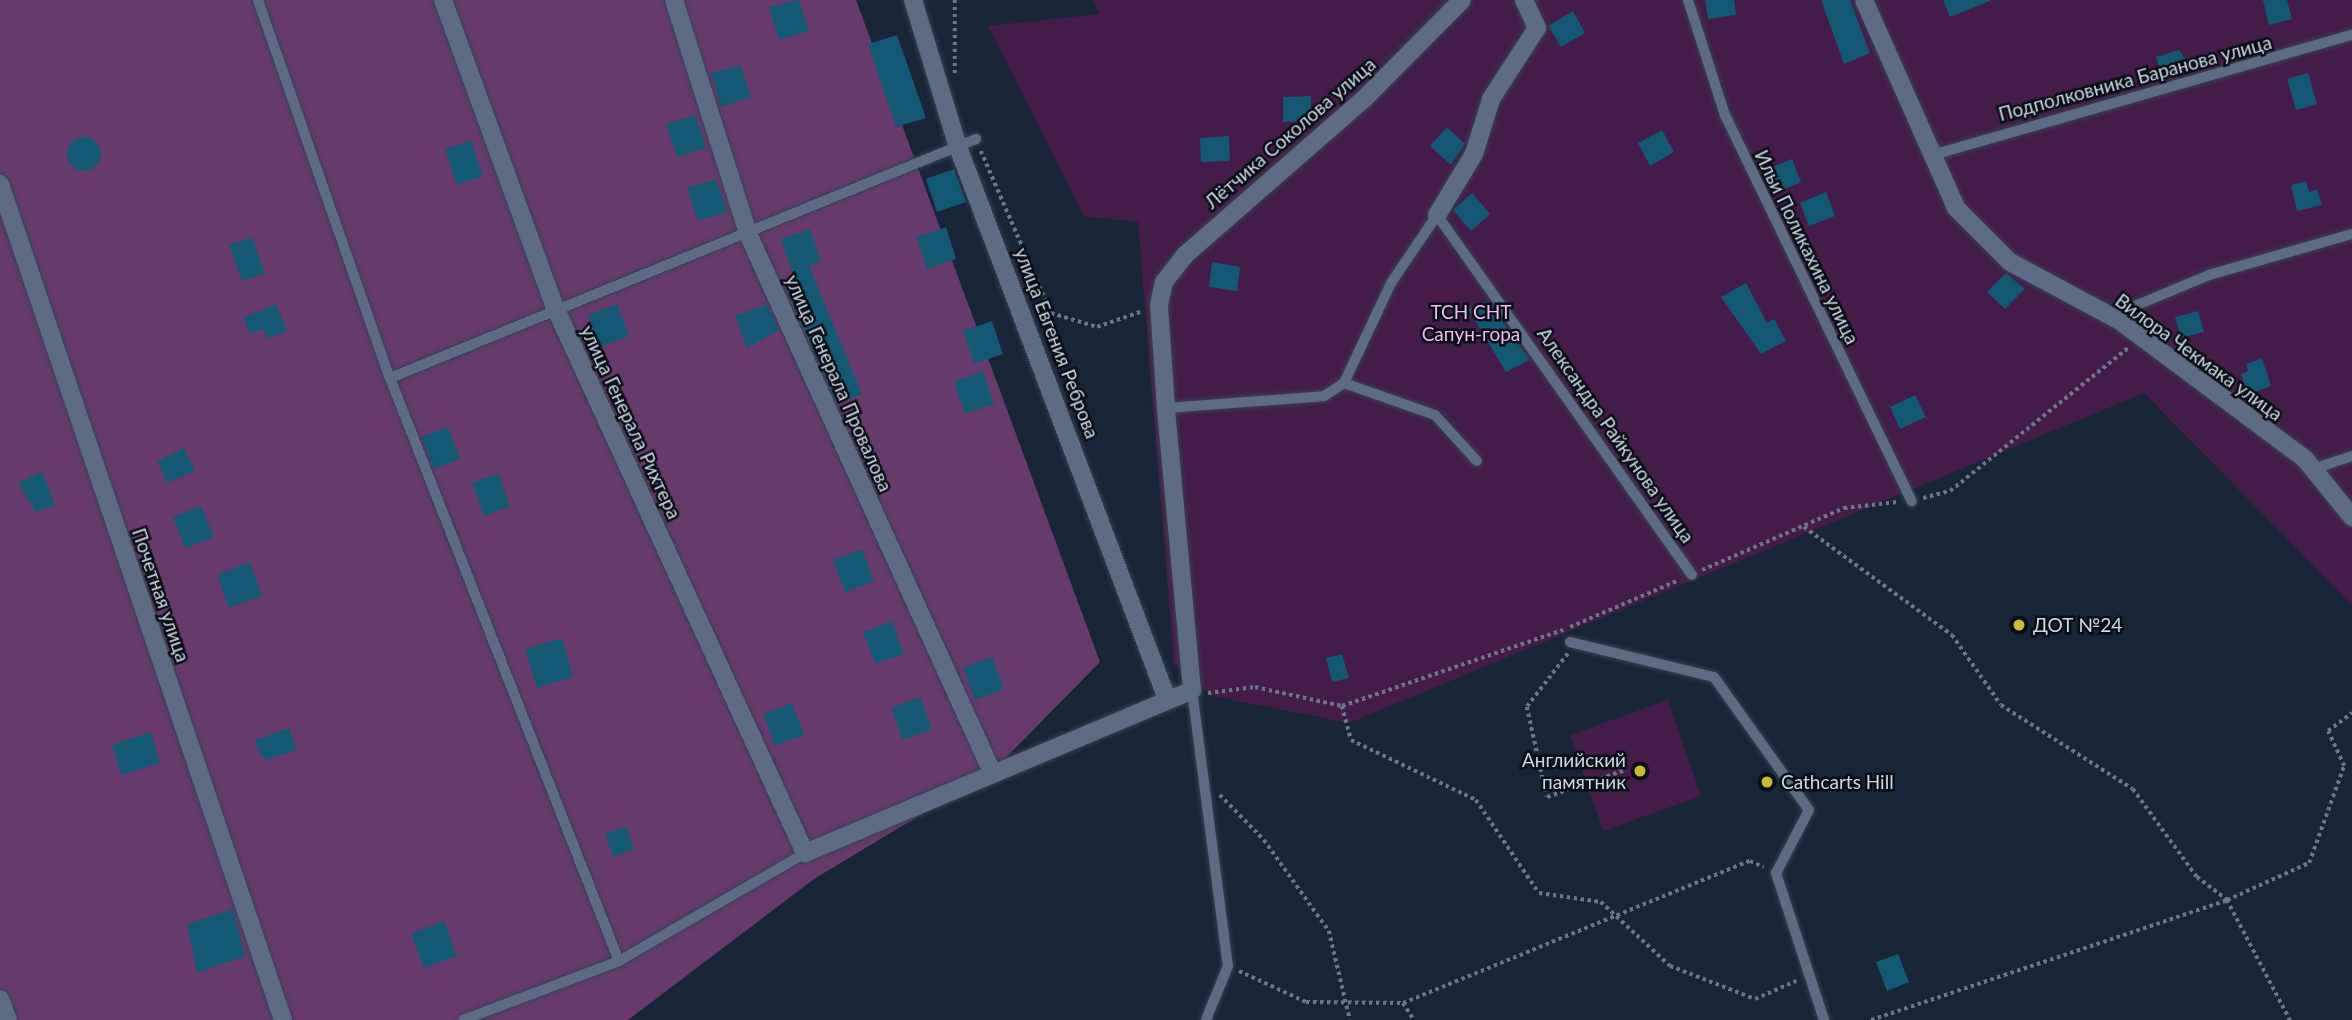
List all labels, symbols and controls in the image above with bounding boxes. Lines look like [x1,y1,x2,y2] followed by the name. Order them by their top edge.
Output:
[1996,31,2274,125] street label: Подполковника Баранова улица
[1200,53,1380,213] street label: Лётчика Соколова улица
[1750,146,1864,348] street label: Ильи Поликахина улица
[1010,244,1104,442] street label: улица Евгения Реброва
[781,271,897,495] street label: улица Генерала Провалова
[2111,289,2287,425] street label: Вилора Чекмака улица
[1422,301,1520,345] park label: ТСН СНТ Сапун-гора
[576,322,686,522] street label: улица Генерала Рихтера
[1533,323,1699,547] street label: Александра Райкунова улица
[127,525,195,665] street label: Почетная улица
[2033,614,2122,636] place label: ДОТ №24
[2011,617,2027,633] marker: ДОТ №24
[1522,749,1626,793] place label: Английский памятник
[1632,763,1648,779] marker: Английский памятник
[1781,771,1894,793] place label: Cathcarts Hill
[1759,774,1775,790] marker: Cathcarts Hill

